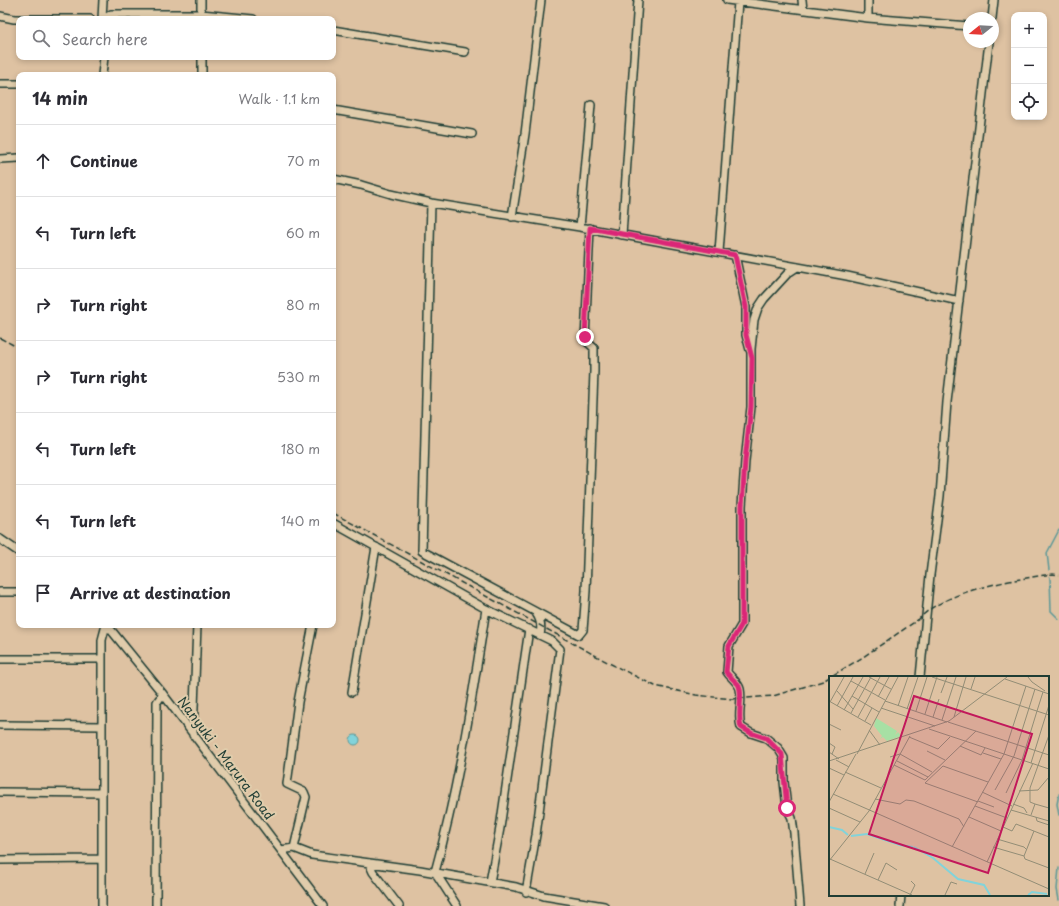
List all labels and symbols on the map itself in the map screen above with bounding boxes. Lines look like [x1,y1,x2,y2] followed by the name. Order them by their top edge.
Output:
[963,12,999,48] north arrow
[576,328,594,346] route end
[829,676,1049,896] inset map
[174,692,279,823] street label: Nanyuki - Marura Road
[778,799,796,817] route start

